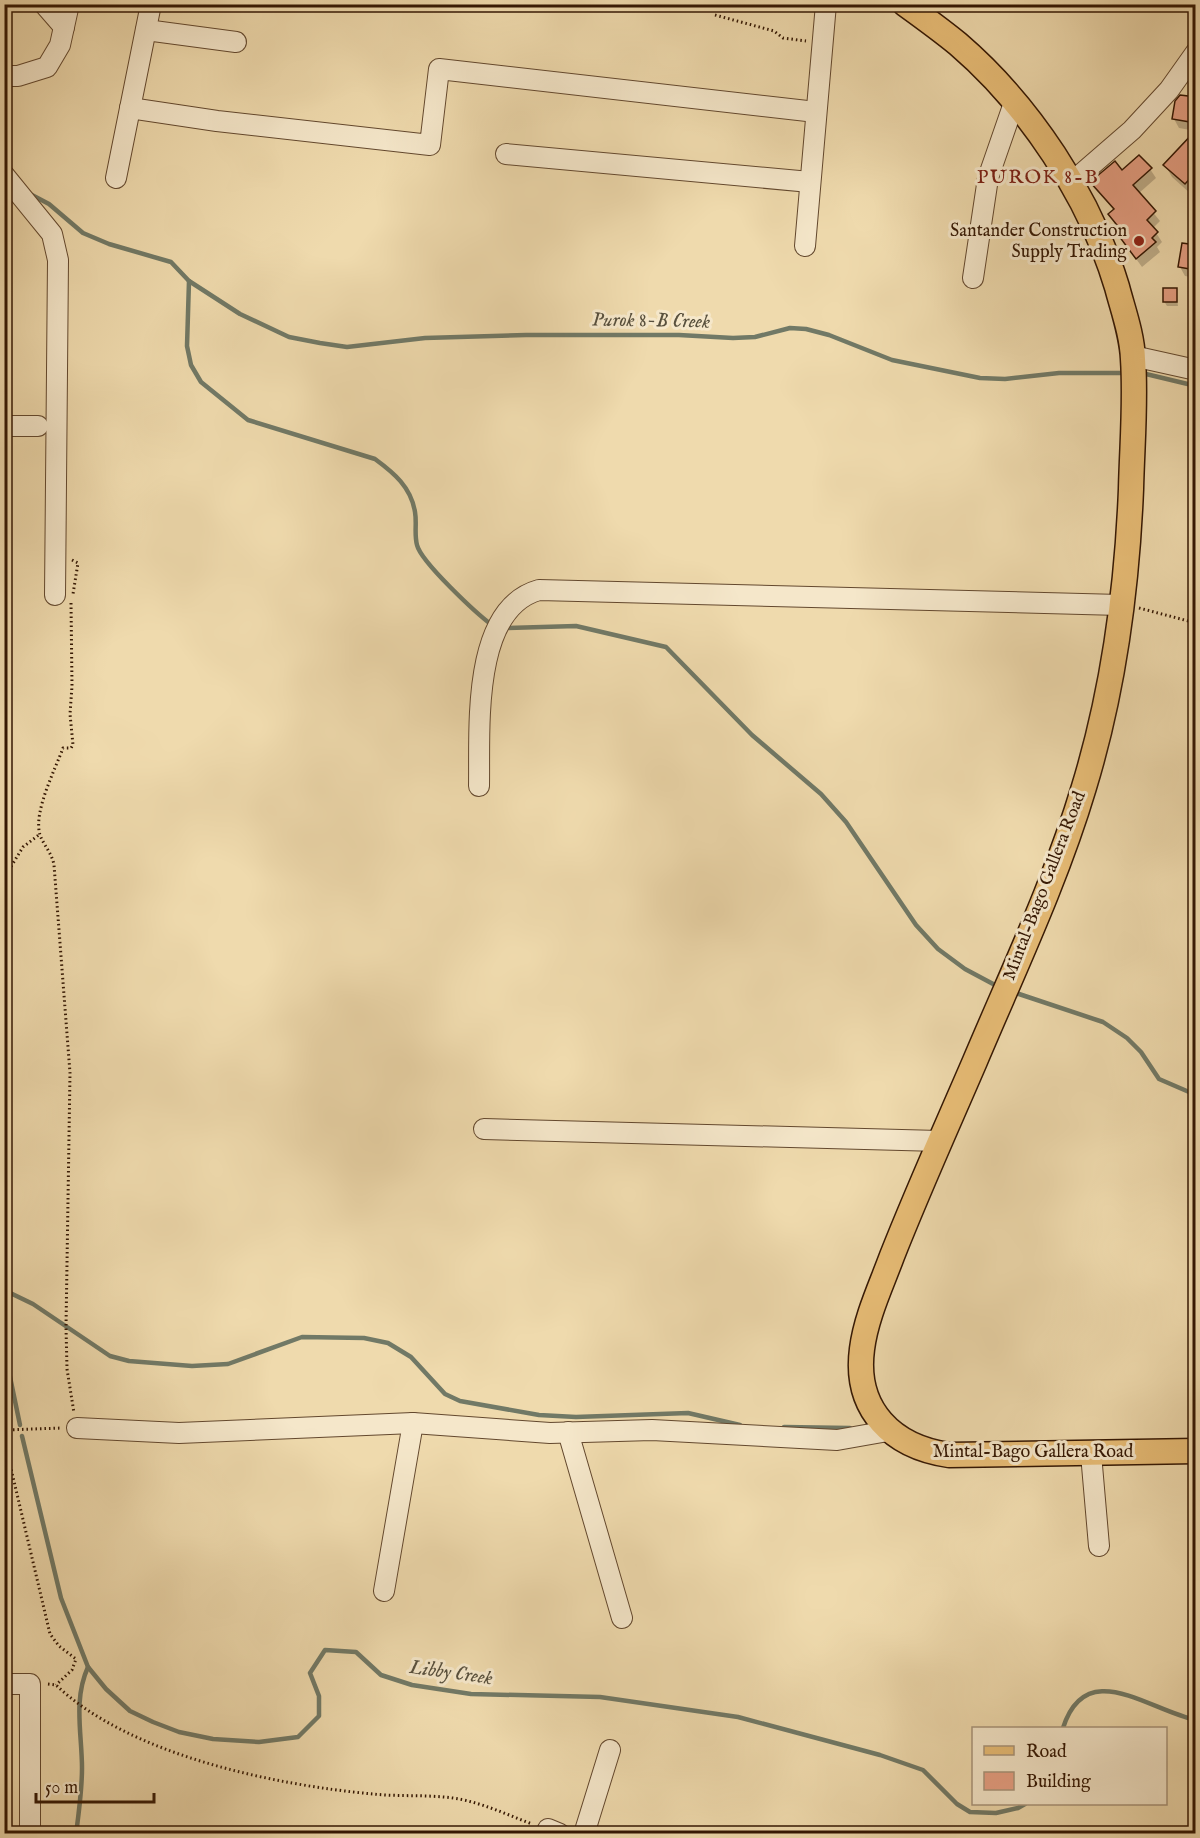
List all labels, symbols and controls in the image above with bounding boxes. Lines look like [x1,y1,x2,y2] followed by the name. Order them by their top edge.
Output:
[977,165,1099,190] district label: PUROK 8-B
[950,220,1127,264] place label: Santander Construction Supply Trading
[1132,234,1146,248] marker: Santander Construction Supply Trading
[592,307,710,335] water label: Purok 8-B Creek
[998,788,1092,984] street label: Mintal-Bago Gallera Road
[933,1441,1134,1464] street label: Mintal-Bago Gallera Road
[407,1655,494,1691] water label: Libby Creek
[972,1727,1167,1805] legend
[1026,1741,1067,1764] text: Road
[36,1766,154,1804] scale bar
[1026,1771,1091,1794] text: Building
[45,1777,78,1800] text: 50 m

